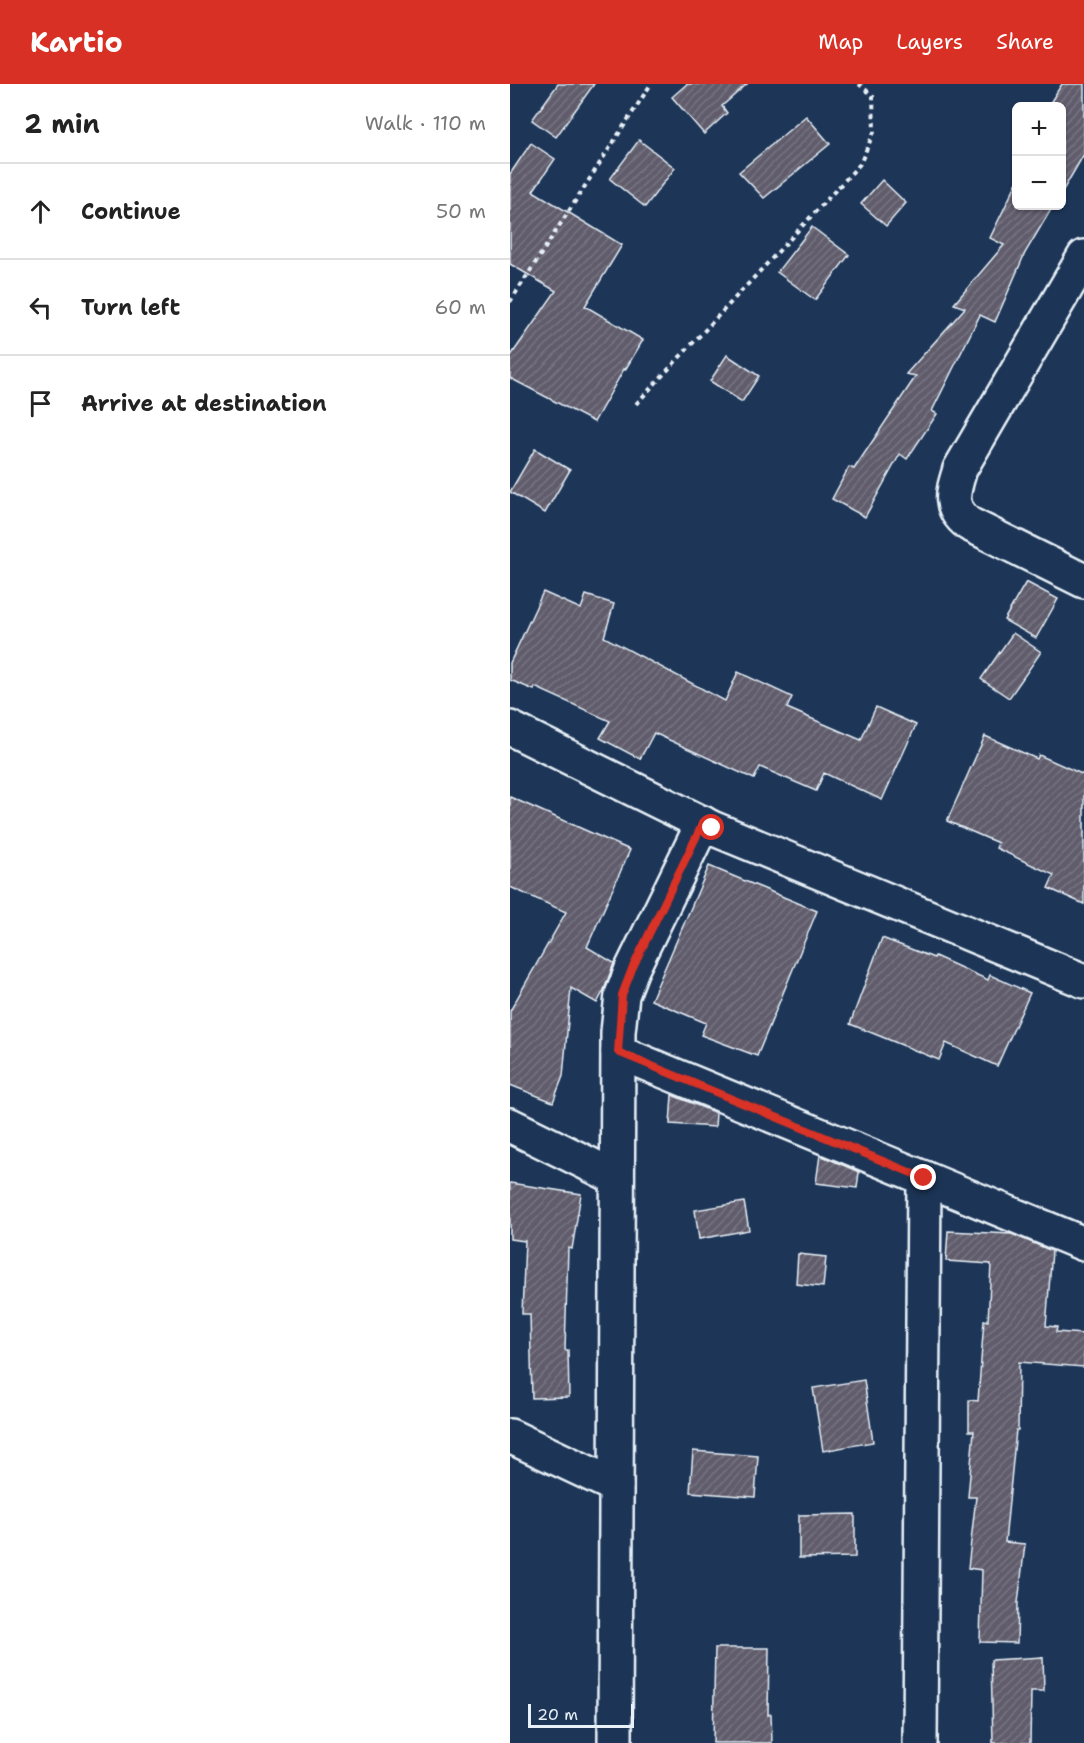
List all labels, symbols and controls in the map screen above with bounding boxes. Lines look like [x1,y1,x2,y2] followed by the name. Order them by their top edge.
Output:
[30,23,123,61] text: Kartio
[818,28,863,56] text: Map
[896,28,963,56] text: Layers
[996,28,1054,56] text: Share
[1012,102,1066,210] map controls
[1012,102,1066,156] button: +
[24,106,100,141] text: 2 min
[365,110,486,136] text: Walk · 110 m
[1012,156,1066,210] button: −
[24,195,57,228] icon: ahead
[81,197,181,226] text: Continue
[436,198,486,224] text: 50 m
[24,291,57,324] icon: left
[81,293,180,322] text: Turn left
[434,294,486,320] text: 60 m
[24,387,57,420] icon: arrive
[81,389,327,418] text: Arrive at destination
[698,814,724,840] route start
[910,1164,936,1190] route end
[528,1701,634,1728] scale bar
[537,1704,578,1725] text: 20 m

